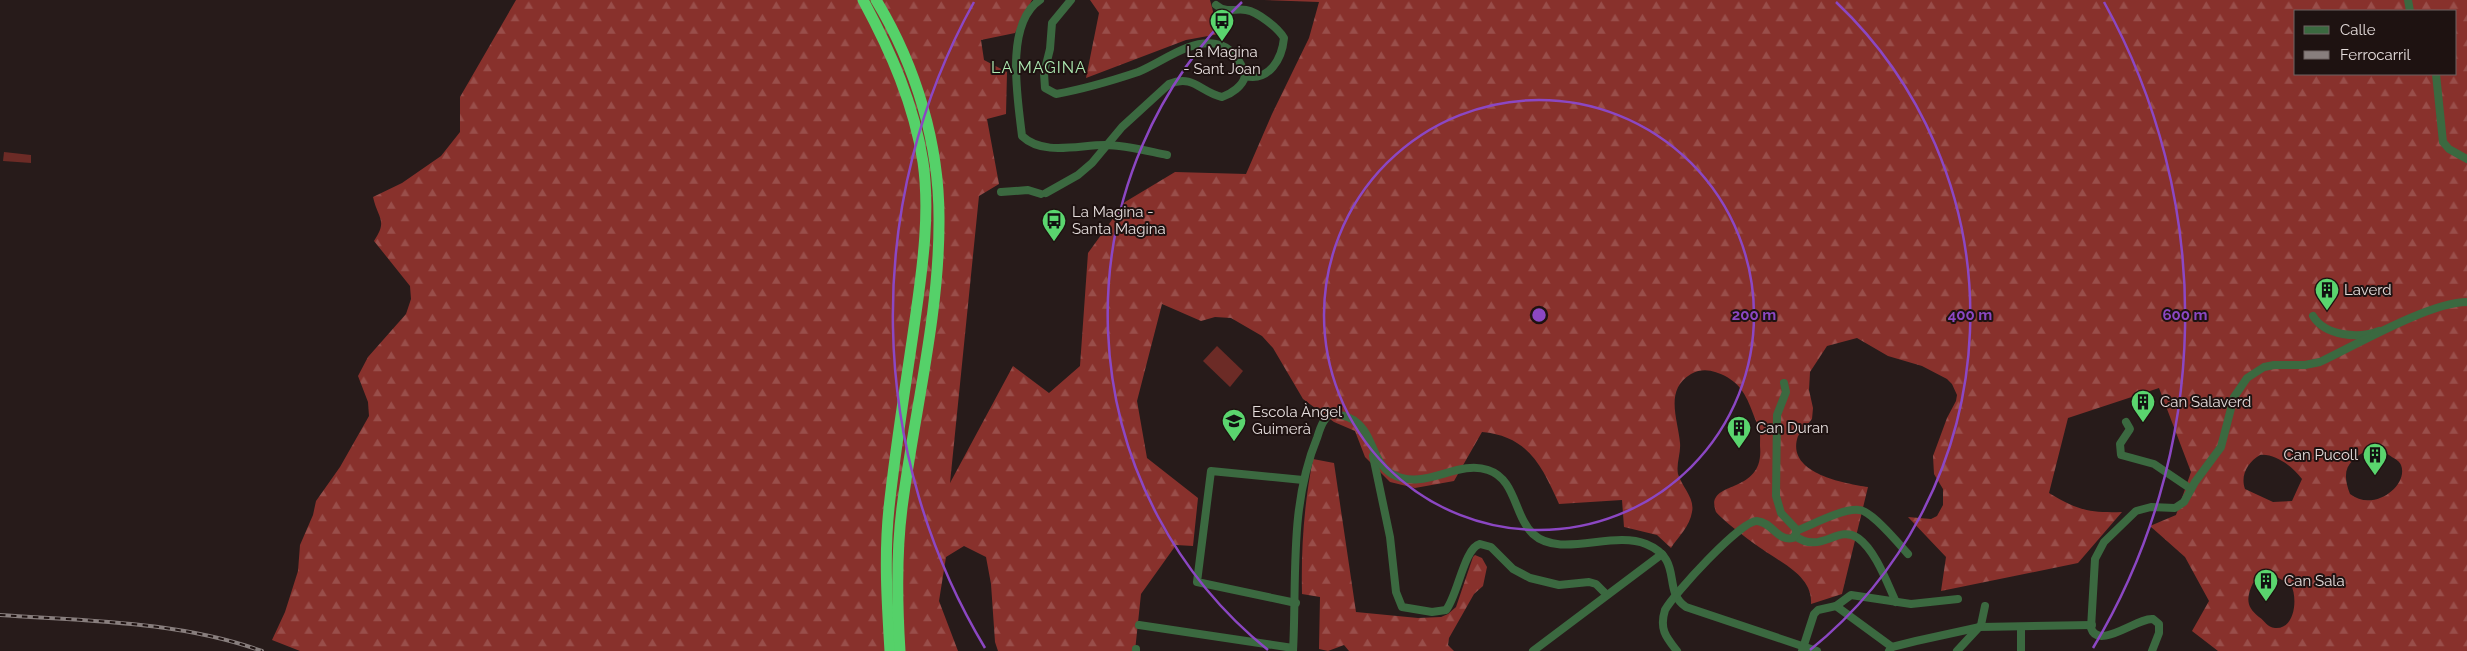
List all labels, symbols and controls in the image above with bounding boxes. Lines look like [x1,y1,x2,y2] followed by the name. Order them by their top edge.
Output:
[1209,8,1235,42] bus stop icon: La Magina - Sant Joan
[2294,10,2457,75] legend
[2340,21,2376,39] text: Calle
[1183,43,1261,78] place label: La Magina - Sant Joan
[2340,46,2412,64] text: Ferrocarril
[991,58,1087,77] district label: LA MAGINA
[1072,203,1166,238] place label: La Magina - Santa Magina
[1041,208,1067,242] bus stop icon: La Magina - Santa Magina
[2314,277,2340,311] building icon: Laverd
[2344,281,2392,299] place label: Laverd
[1530,306,1548,324] centre of rings
[1732,306,1776,324] text: 200 m
[1948,306,1992,324] text: 400 m
[2162,306,2208,324] text: 600 m
[2130,389,2156,423] building icon: Can Salaverd
[2160,393,2251,411] place label: Can Salaverd
[1252,403,1343,438] place label: Escola Àngel Guimerà
[1221,408,1247,442] school or university icon: Escola Àngel Guimerà
[1726,415,1752,449] building icon: Can Duran
[1756,419,1829,437] place label: Can Duran
[2362,442,2388,476] building icon: Can Pucoll
[2283,446,2359,464] place label: Can Pucoll
[2253,568,2279,602] building icon: Can Sala
[2284,572,2345,590] place label: Can Sala

